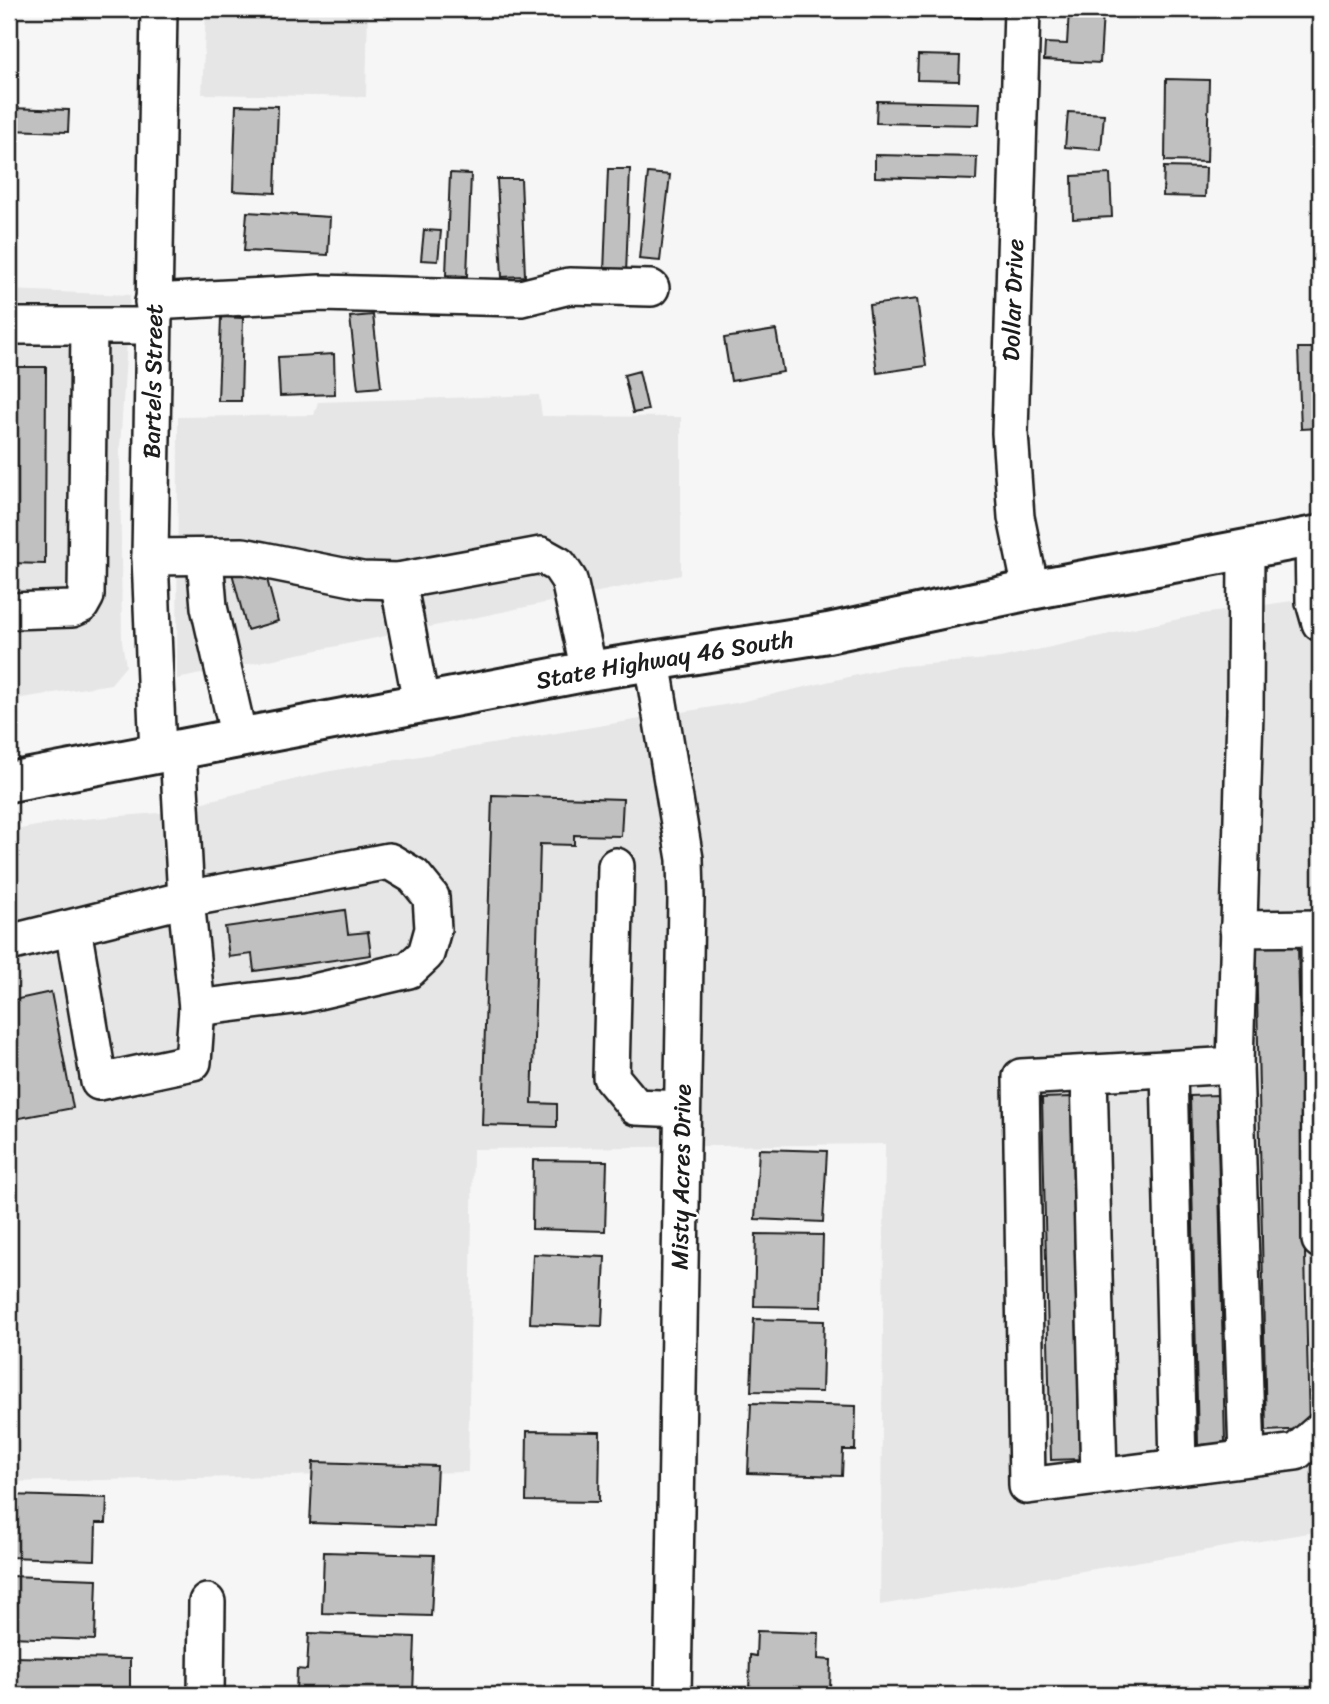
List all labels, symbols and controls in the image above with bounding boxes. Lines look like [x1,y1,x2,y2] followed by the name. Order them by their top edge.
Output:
[990,238,1036,362] street label: Dollar Drive
[131,304,175,459] street label: Bartels Street
[532,618,796,702] street label: State Highway 46 South
[658,1083,704,1270] street label: Misty Acres Drive

